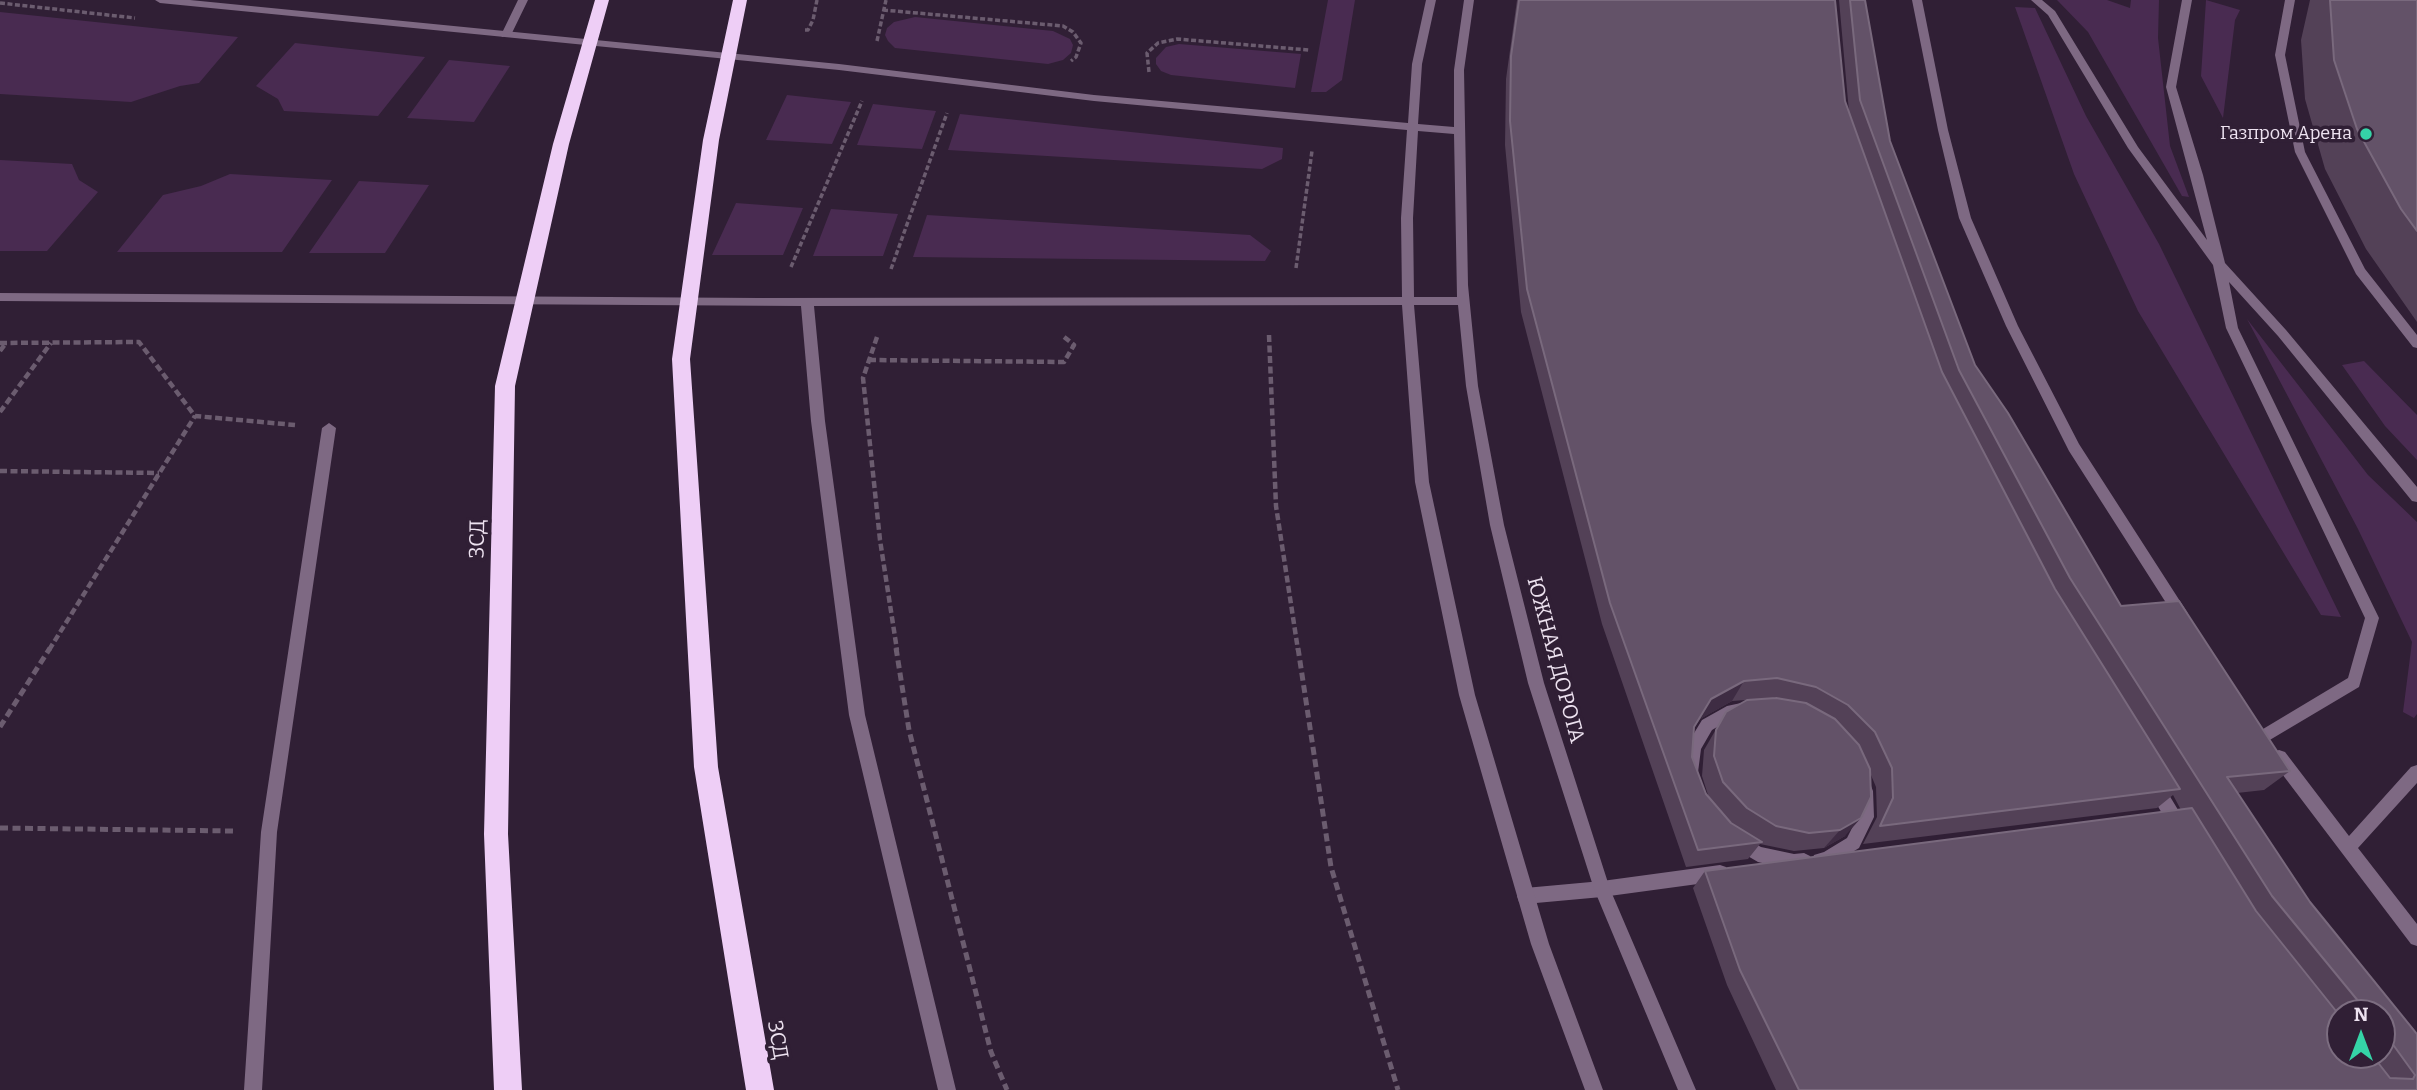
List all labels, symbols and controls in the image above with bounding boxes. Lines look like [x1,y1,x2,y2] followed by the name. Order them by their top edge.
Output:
[2220,123,2352,145] place label: Газпром Арена
[2358,126,2374,142] marker: Газпром Арена
[465,519,491,559] street label: ЗСД
[1521,574,1589,746] street label: ЮЖНАЯ ДОРОГА
[2326,999,2396,1069] north arrow
[2354,1003,2368,1026] text: N
[761,1019,793,1061] street label: ЗСД

